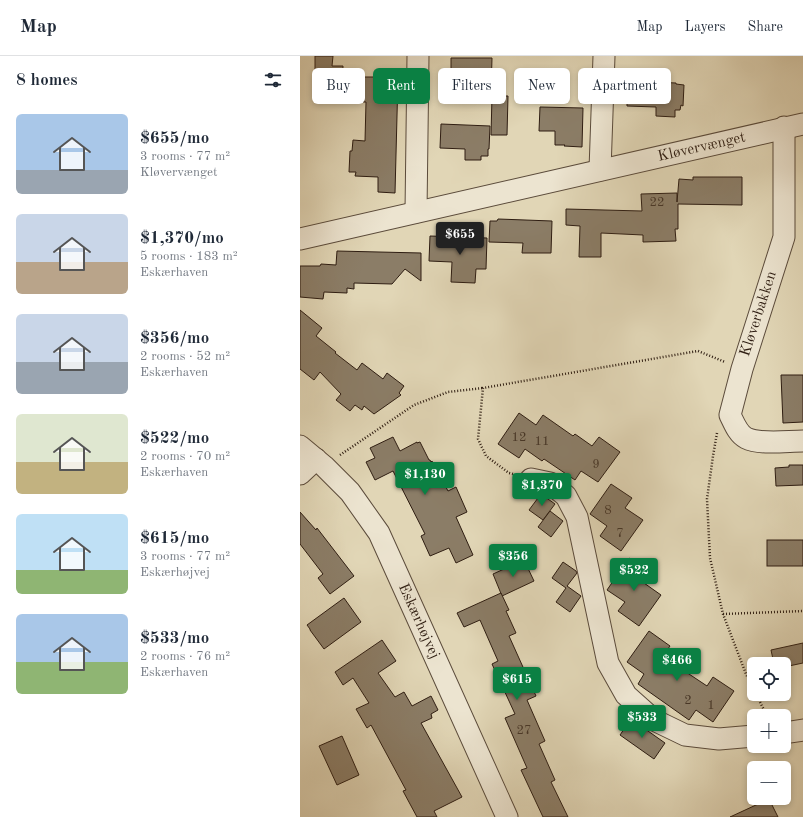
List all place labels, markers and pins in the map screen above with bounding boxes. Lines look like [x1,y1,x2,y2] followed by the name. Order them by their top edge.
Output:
[436,222,484,256] pin: $655
[392,462,458,496] pin: $1,130
[509,473,575,507] pin: $1,370
[489,544,537,578] pin: $356
[610,558,658,592] pin: $522
[653,648,701,682] pin: $466
[493,667,541,701] pin: $615
[618,705,666,739] pin: $533

